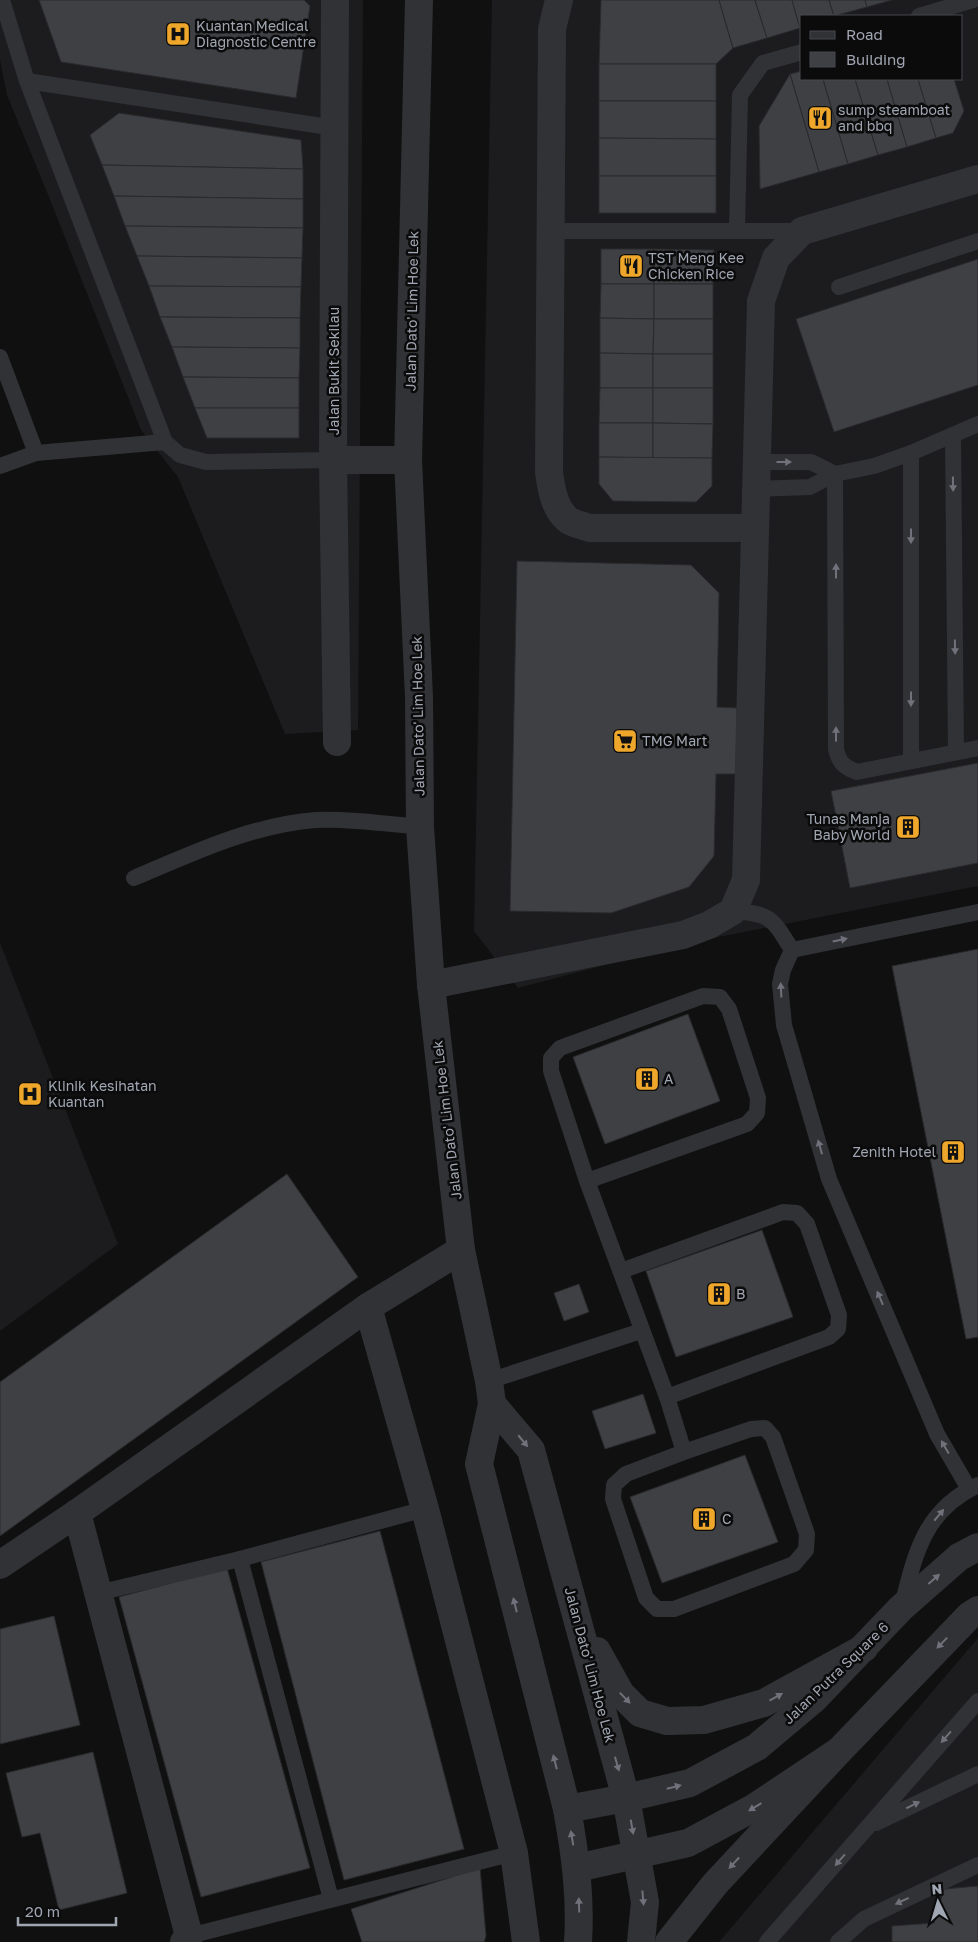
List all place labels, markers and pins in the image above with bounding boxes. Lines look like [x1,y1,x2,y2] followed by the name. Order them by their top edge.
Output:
[196,17,316,50] place label: Kuantan Medical Diagnostic Centre
[165,21,191,47] hospital icon: Kuantan Medical Diagnostic Centre
[838,101,950,134] place label: sump steamboat and bbq
[807,105,833,131] restaurant icon: sump steamboat and bbq
[648,249,744,282] place label: TST Meng Kee Chicken Rice
[618,253,644,279] restaurant icon: TST Meng Kee Chicken Rice
[612,728,638,754] supermarket icon: TMG Mart
[642,732,707,749] place label: TMG Mart
[806,810,890,843] place label: Tunas Manja Baby World
[895,814,921,840] building icon: Tunas Manja Baby World
[634,1066,660,1092] building icon: A
[664,1070,674,1087] place label: A
[48,1077,157,1110] place label: Klinik Kesihatan Kuantan
[17,1081,43,1107] hospital icon: Klinik Kesihatan Kuantan
[940,1139,966,1165] building icon: Zenith Hotel
[852,1143,936,1160] place label: Zenith Hotel
[706,1281,732,1307] building icon: B
[736,1285,745,1302] place label: B
[691,1506,717,1532] building icon: C
[722,1510,732,1527] place label: C

